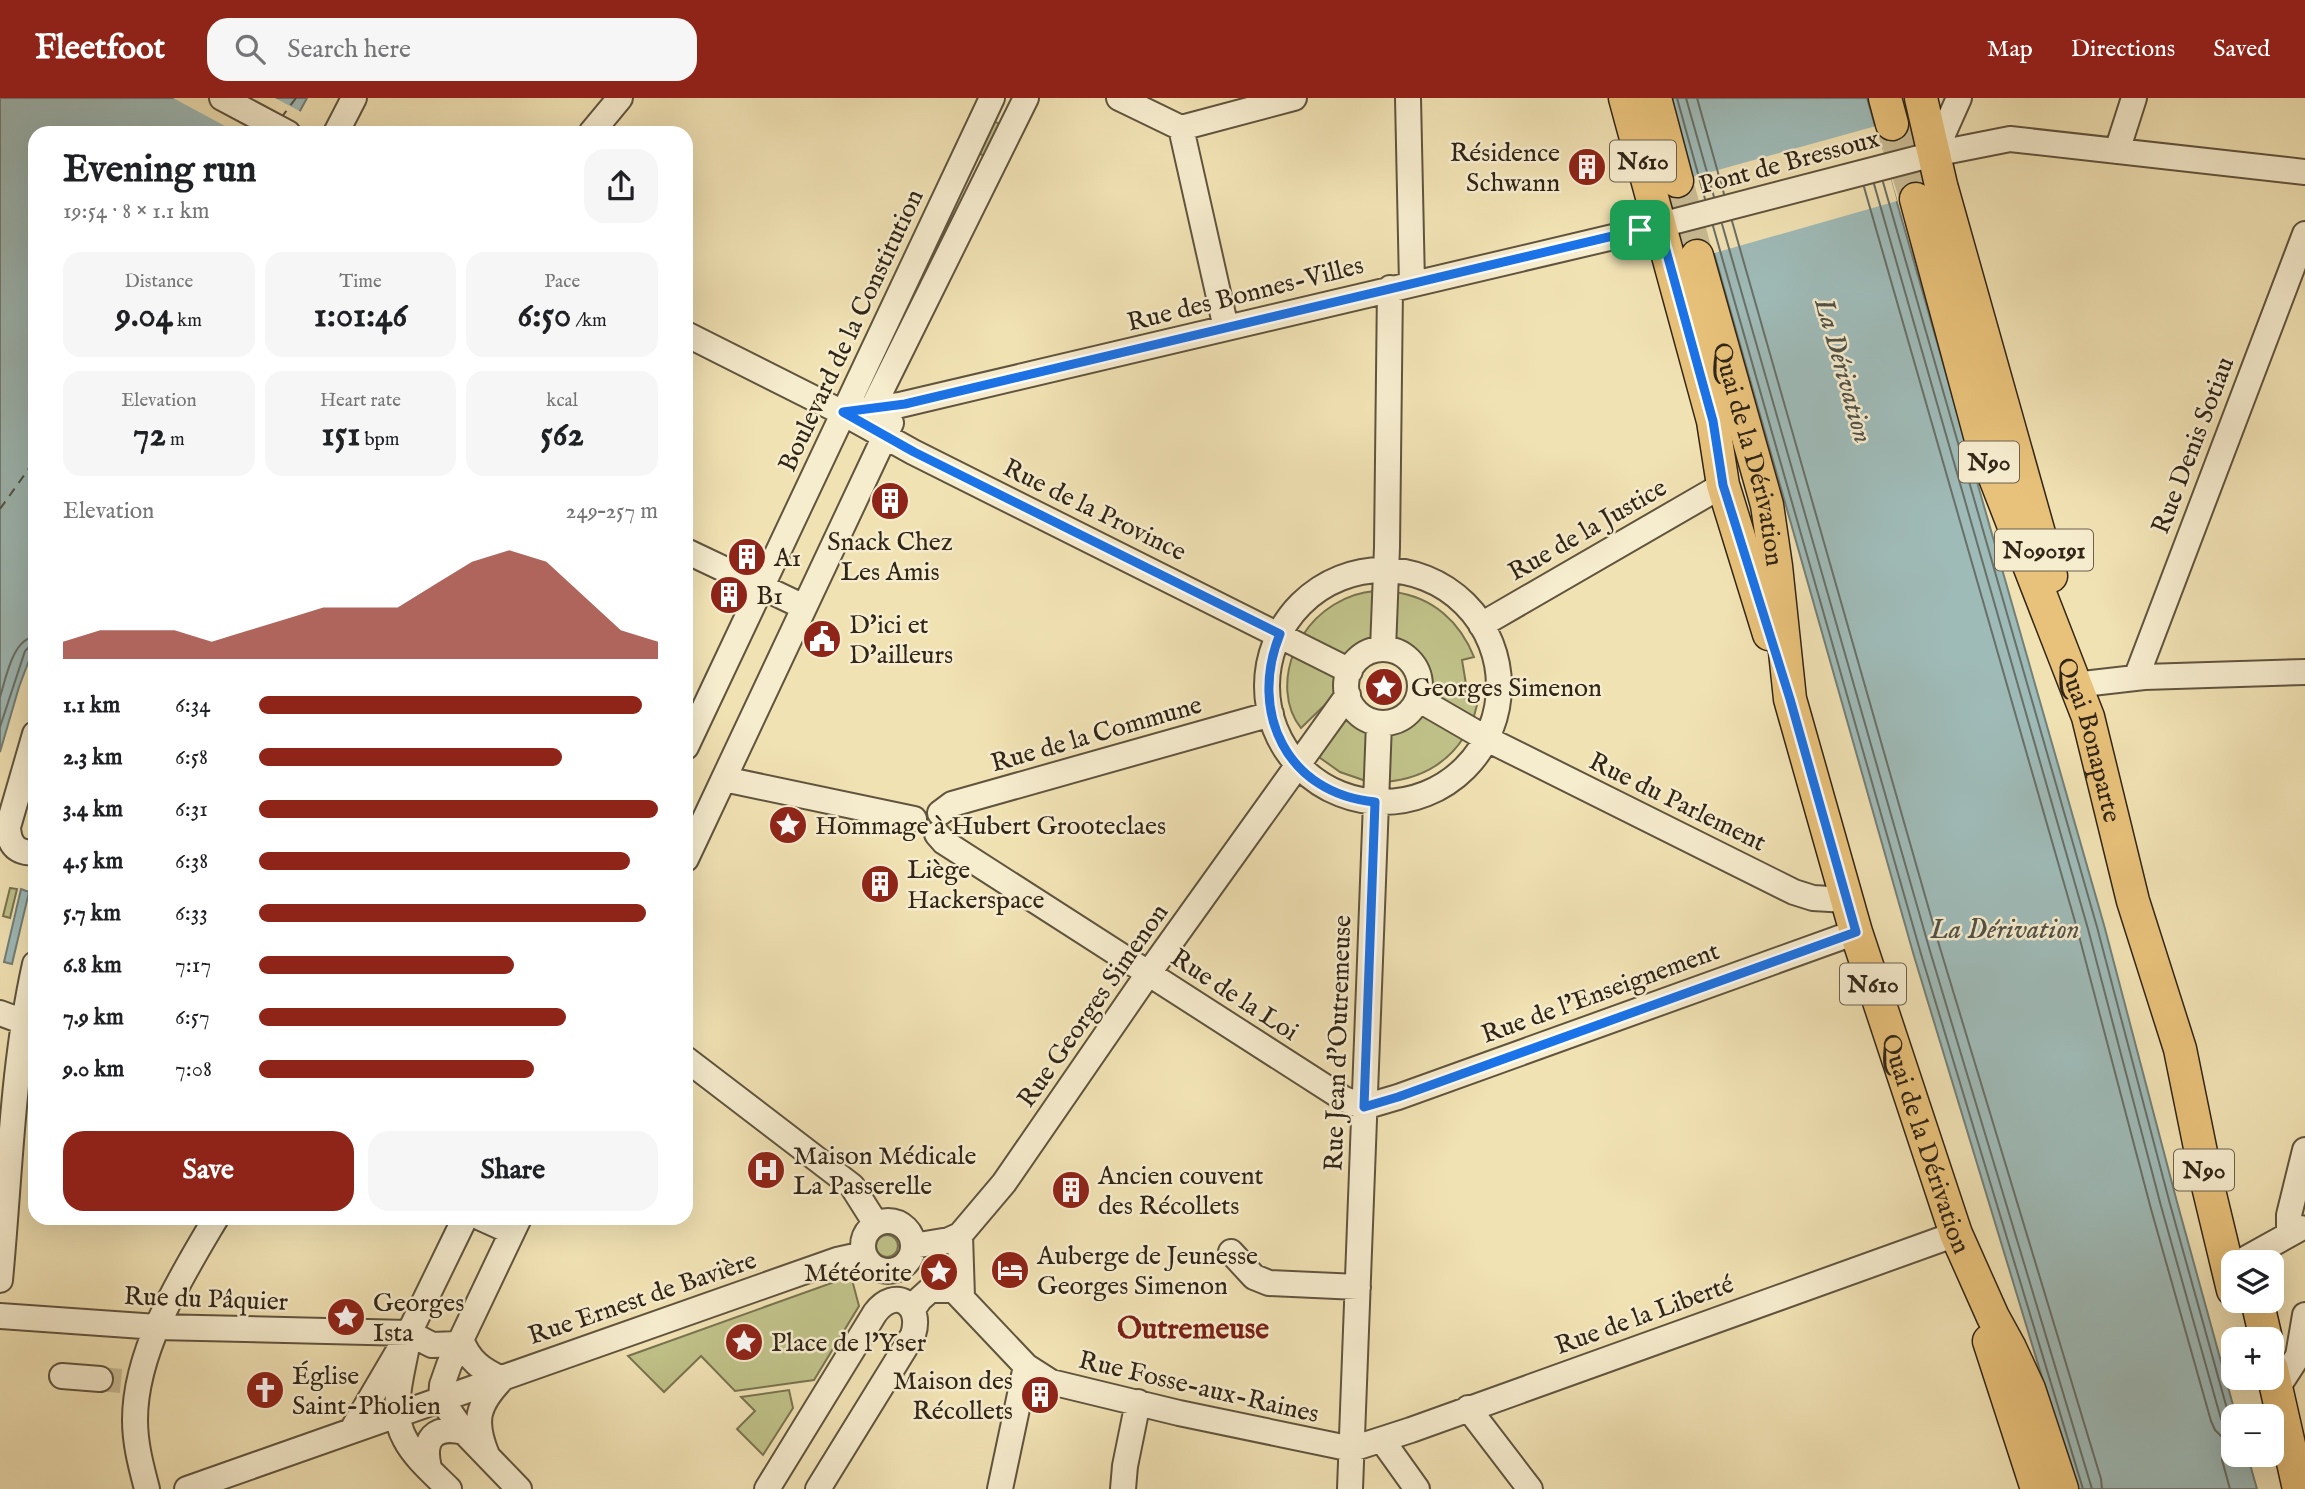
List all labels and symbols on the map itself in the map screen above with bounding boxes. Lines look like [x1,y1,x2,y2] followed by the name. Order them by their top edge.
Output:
[1696,122,1883,202] street label: Pont de Bressoux
[1450,137,1560,200] place label: Résidence Schwann
[1610,140,1676,182] road number: N610
[1566,146,1608,188] building icon: Résidence Schwann
[771,184,931,477] street label: Boulevard de la Constitution
[1610,200,1670,260] pin
[1124,249,1367,340] street label: Rue des Bonnes-Villes
[1805,293,1880,447] water label: La Dérivation
[1704,339,1791,568] street label: Quai de la Dérivation
[2144,352,2242,539] street label: Rue Denis Sotiau
[1959,442,2019,482] road number: N90
[997,452,1192,569] street label: Rue de la Province
[1503,472,1673,589] street label: Rue de la Justice
[869,480,911,522] building icon: Snack Chez Les Amis
[827,526,953,589] place label: Snack Chez Les Amis
[1995,530,2093,570] road number: N090191
[726,536,768,578] building icon: A1
[773,542,801,575] place label: A1
[708,574,750,616] building icon: B1
[756,580,783,613] place label: B1
[849,609,953,672] place label: D'ici et D'ailleurs
[801,618,843,660] public building icon: D'ici et D'ailleurs
[2048,653,2128,826] street label: Quai Bonaparte
[1363,666,1405,708] place icon: Georges Simenon
[1411,672,1602,705] place label: Georges Simenon
[987,689,1206,780] street label: Rue de la Commune
[1583,745,1771,860] street label: Rue du Parlement
[767,804,809,846] place icon: Hommage à Hubert Grooteclaes
[815,810,1166,843] place label: Hommage à Hubert Grooteclaes
[907,854,1045,917] place label: Liège Hackerspace
[859,863,901,905] building icon: Liège Hackerspace
[1010,897,1176,1114] street label: Rue Georges Simenon
[1929,913,2080,948] water label: La Dérivation
[1318,914,1359,1172] street label: Rue Jean d'Outremeuse
[1477,935,1724,1052] street label: Rue de l'Enseignement
[1164,942,1304,1049] street label: Rue de la Loi
[1840,964,1906,1004] road number: N610
[1873,1030,1978,1259] street label: Quai de la Dérivation
[793,1140,977,1203] place label: Maison Médicale La Passerelle
[745,1149,787,1191] hospital icon: Maison Médicale La Passerelle
[2174,1150,2234,1190] road number: N90
[1097,1160,1264,1223] place label: Ancien couvent des Récollets
[1050,1169,1092,1211] building icon: Ancien couvent des Récollets
[1036,1240,1258,1303] place label: Auberge de Jeunesse Georges Simenon
[524,1244,761,1353] street label: Rue Ernest de Bavière
[989,1249,1031,1291] hotel icon: Auberge de Jeunesse Georges Simenon
[918,1251,960,1293] place icon: Météorite
[804,1257,912,1290] place label: Météorite
[1551,1268,1738,1363] street label: Rue de la Liberté
[123,1280,289,1319] street label: Rue du Pâquier
[373,1287,464,1350] place label: Georges Ista
[325,1296,367,1338] place icon: Georges Ista
[1117,1311,1269,1349] district label: Outremeuse
[723,1321,765,1363] place icon: Place de l'Yser
[771,1327,927,1360] place label: Place de l'Yser
[1075,1344,1322,1431] street label: Rue Fosse-aux-Raines
[292,1360,441,1423] place label: Église Saint-Pholien
[893,1365,1013,1428] place label: Maison des Récollets
[244,1369,286,1411] church icon: Église Saint-Pholien
[1019,1374,1061,1416] building icon: Maison des Récollets

